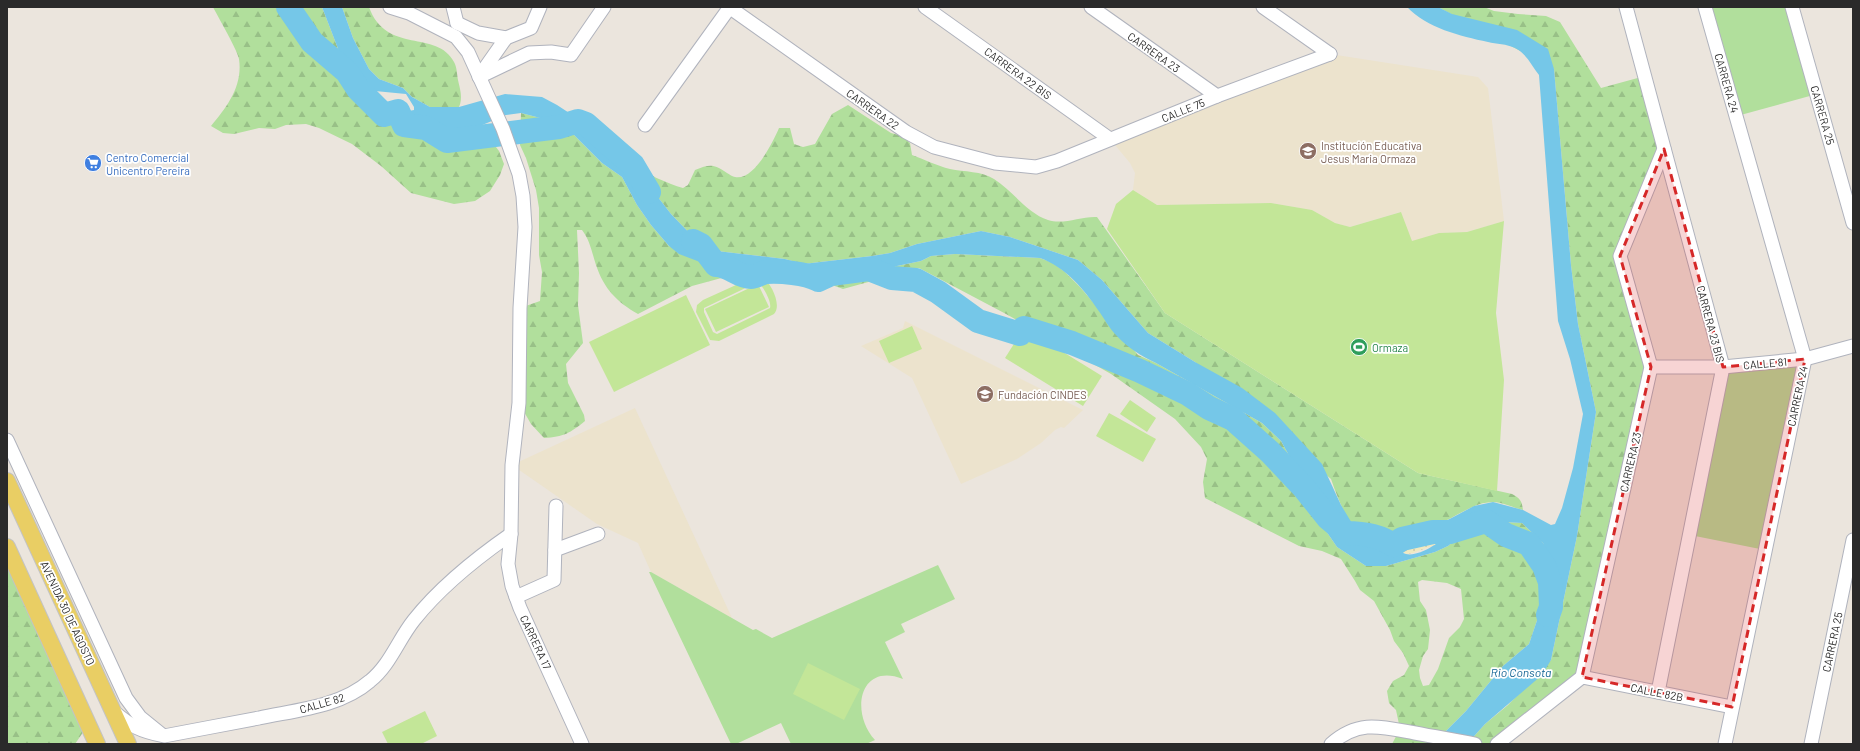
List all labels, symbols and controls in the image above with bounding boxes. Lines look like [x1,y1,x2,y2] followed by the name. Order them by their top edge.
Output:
[1125,29,1183,75] street label: CARRERA 23
[982,44,1054,102] street label: CARRERA 22 BIS
[1712,52,1742,114] street label: CARRERA 24
[1808,84,1838,146] street label: CARRERA 25
[844,86,902,132] street label: CARRERA 22
[1159,95,1207,125] street label: CALLE 75
[1321,139,1422,165] place label: Institución Educativa Jesus Maria Ormaza
[1298,141,1318,161] school or university icon: Institución Educativa Jesus Maria Ormaza
[106,151,190,177] place label: Centro Comercial Unicentro Pereira
[83,153,103,173] supermarket icon: Centro Comercial Unicentro Pereira
[1694,284,1728,364] street label: CARRERA 23 BIS
[1349,337,1369,357] sports icon: Ormaza
[1372,341,1408,354] place label: Ormaza
[1743,355,1787,371] street label: CALLE 81
[1784,365,1810,427] street label: CARRERA 24
[975,384,995,404] school or university icon: Fundación CINDES
[998,388,1087,401] place label: Fundación CINDES
[1617,431,1643,493] street label: CARRERA 23
[38,559,98,667] street label: AVENIDA 30 DE AGOSTO
[1819,610,1845,673] street label: CARRERA 25
[518,613,554,671] street label: CARRERA 17
[1491,665,1551,679] water label: Rio Consota
[1630,681,1684,703] street label: CALLE 82B
[298,690,346,716] street label: CALLE 82

